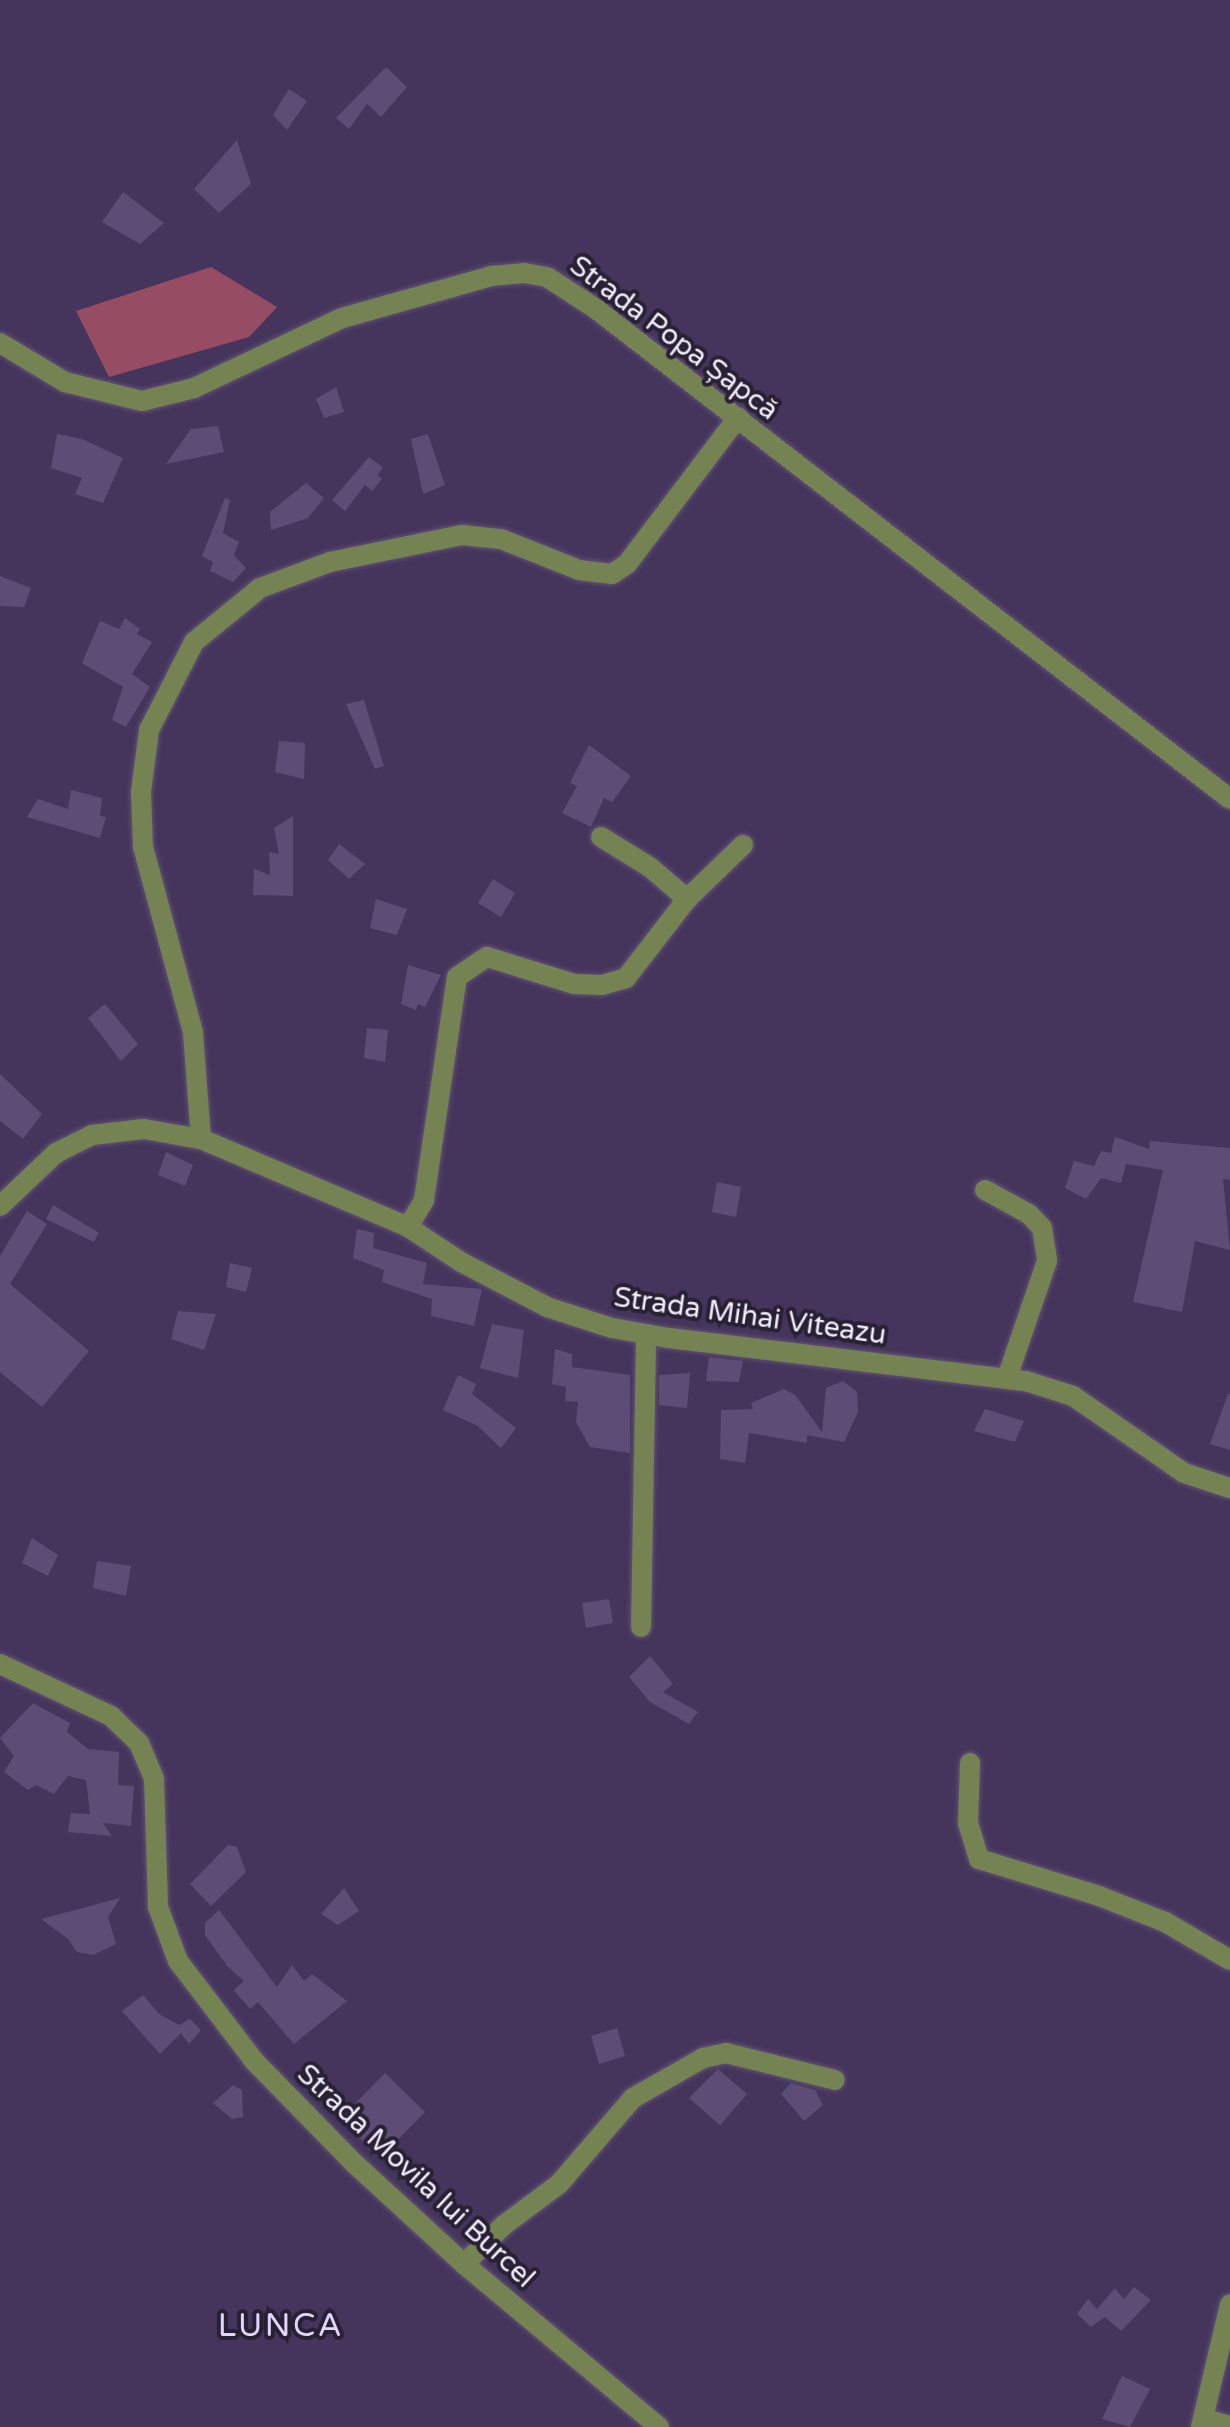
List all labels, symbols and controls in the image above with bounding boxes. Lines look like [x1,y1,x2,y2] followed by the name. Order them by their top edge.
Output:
[563,249,785,427] street label: Strada Popa Șapcă
[612,1280,888,1352] street label: Strada Mihai Viteazu
[290,2057,542,2295] street label: Strada Movila lui Burcel
[218,2307,344,2345] district label: LUNCA

